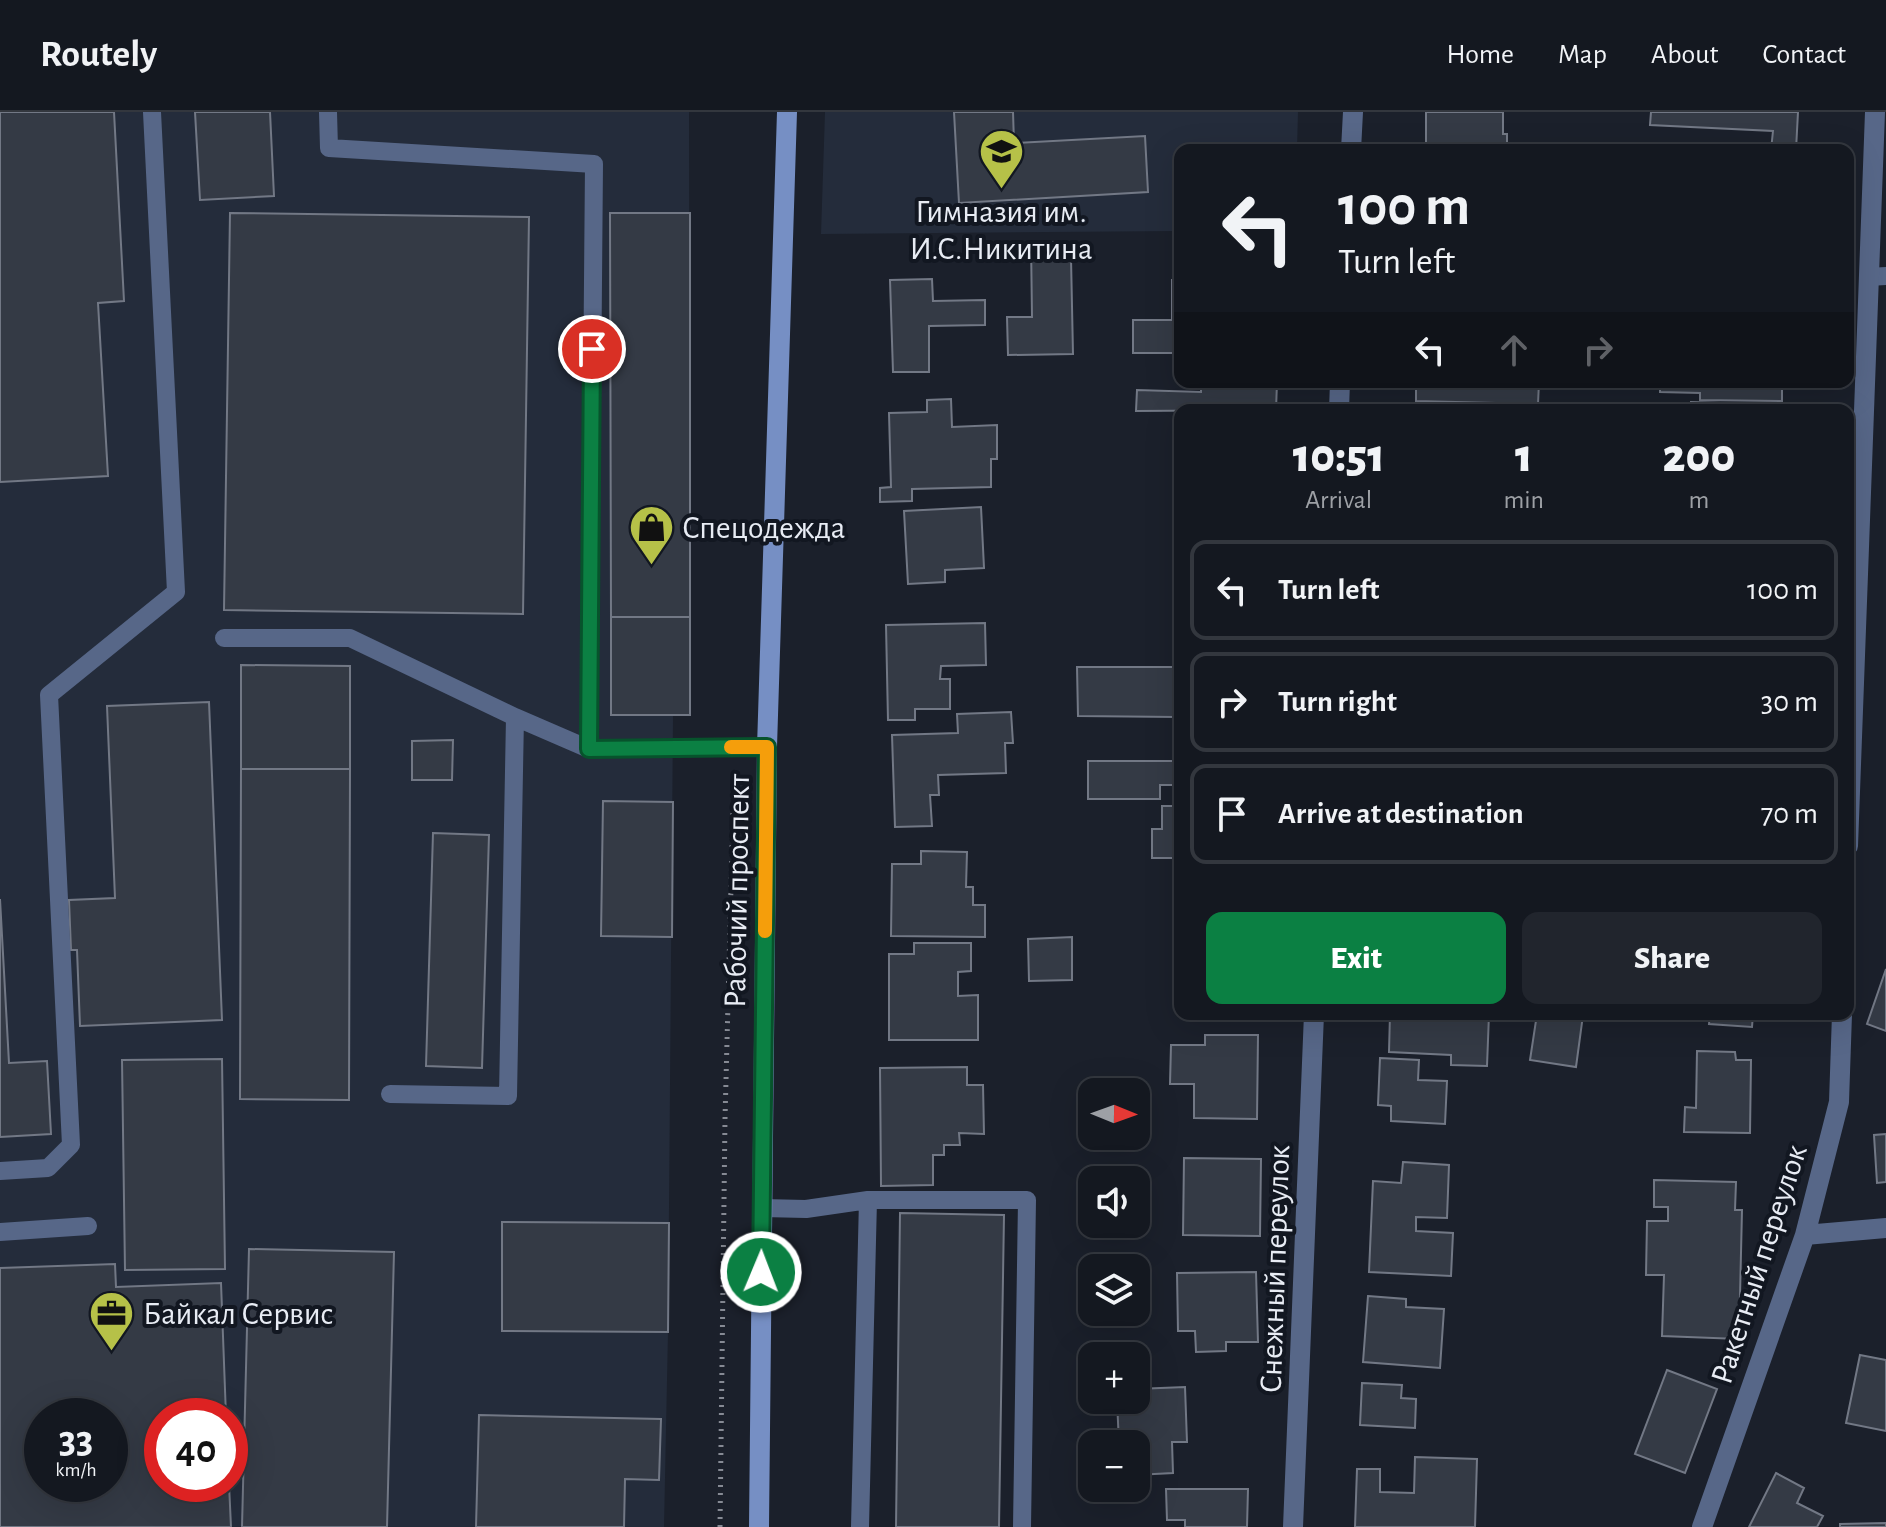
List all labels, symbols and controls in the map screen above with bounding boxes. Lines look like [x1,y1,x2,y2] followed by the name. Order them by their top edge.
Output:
[40,36,157,74] text: Routely
[1447,41,1514,69] text: Home
[1558,41,1607,69] text: Map
[1651,41,1719,69] text: About
[1763,41,1846,69] text: Contact
[977,128,1025,191] school or university icon: Гимназия им. И.С.Никитина
[1206,176,1310,280] icon: left
[1338,179,1470,235] text: 100 m
[909,196,1093,265] place label: Гимназия им. И.С.Никитина
[1338,244,1455,280] text: Turn left
[558,315,626,383] pin
[570,327,614,371] icon: arrive
[1408,328,1452,372] icon: left
[1492,328,1536,372] icon: ahead
[1576,328,1620,372] icon: right
[1293,433,1385,481] text: 10:51
[1515,433,1533,481] text: 1
[1663,433,1735,481] text: 200
[1305,487,1372,513] text: Arrival
[1503,487,1544,513] text: min
[1689,487,1709,513] text: m
[627,503,675,566] shop icon: Спецодежда
[682,512,845,544] place label: Спецодежда
[1210,568,1254,612] icon: left
[1278,575,1379,605] text: Turn left
[1747,575,1818,605] text: 100 m
[1210,680,1254,724] icon: right
[1278,687,1397,717] text: Turn right
[1761,687,1818,717] text: 30 m
[719,773,755,1008] street label: Рабочий проспект
[1210,792,1254,836] icon: arrive
[1278,799,1524,829] text: Arrive at destination
[1761,799,1818,829] text: 70 m
[1206,912,1506,1004] button: Exit
[1522,912,1822,1004] button: Share
[1078,1078,1150,1150] north arrow
[1078,1078,1150,1502] map controls
[1705,1140,1813,1388] street label: Ракетный переулок
[1255,1144,1295,1394] street label: Снежный переулок
[1078,1166,1150,1238] button: sound
[719,1230,803,1314] position arrow
[1078,1254,1150,1326] button: layers
[88,1289,136,1352] office icon: Байкал Сервис
[143,1298,334,1330] place label: Байкал Сервис
[1078,1342,1150,1414] button: +
[144,1398,248,1502] speed limit sign: 40
[59,1420,93,1460] text: 33
[1078,1430,1150,1502] button: −
[55,1460,97,1480] text: km/h

